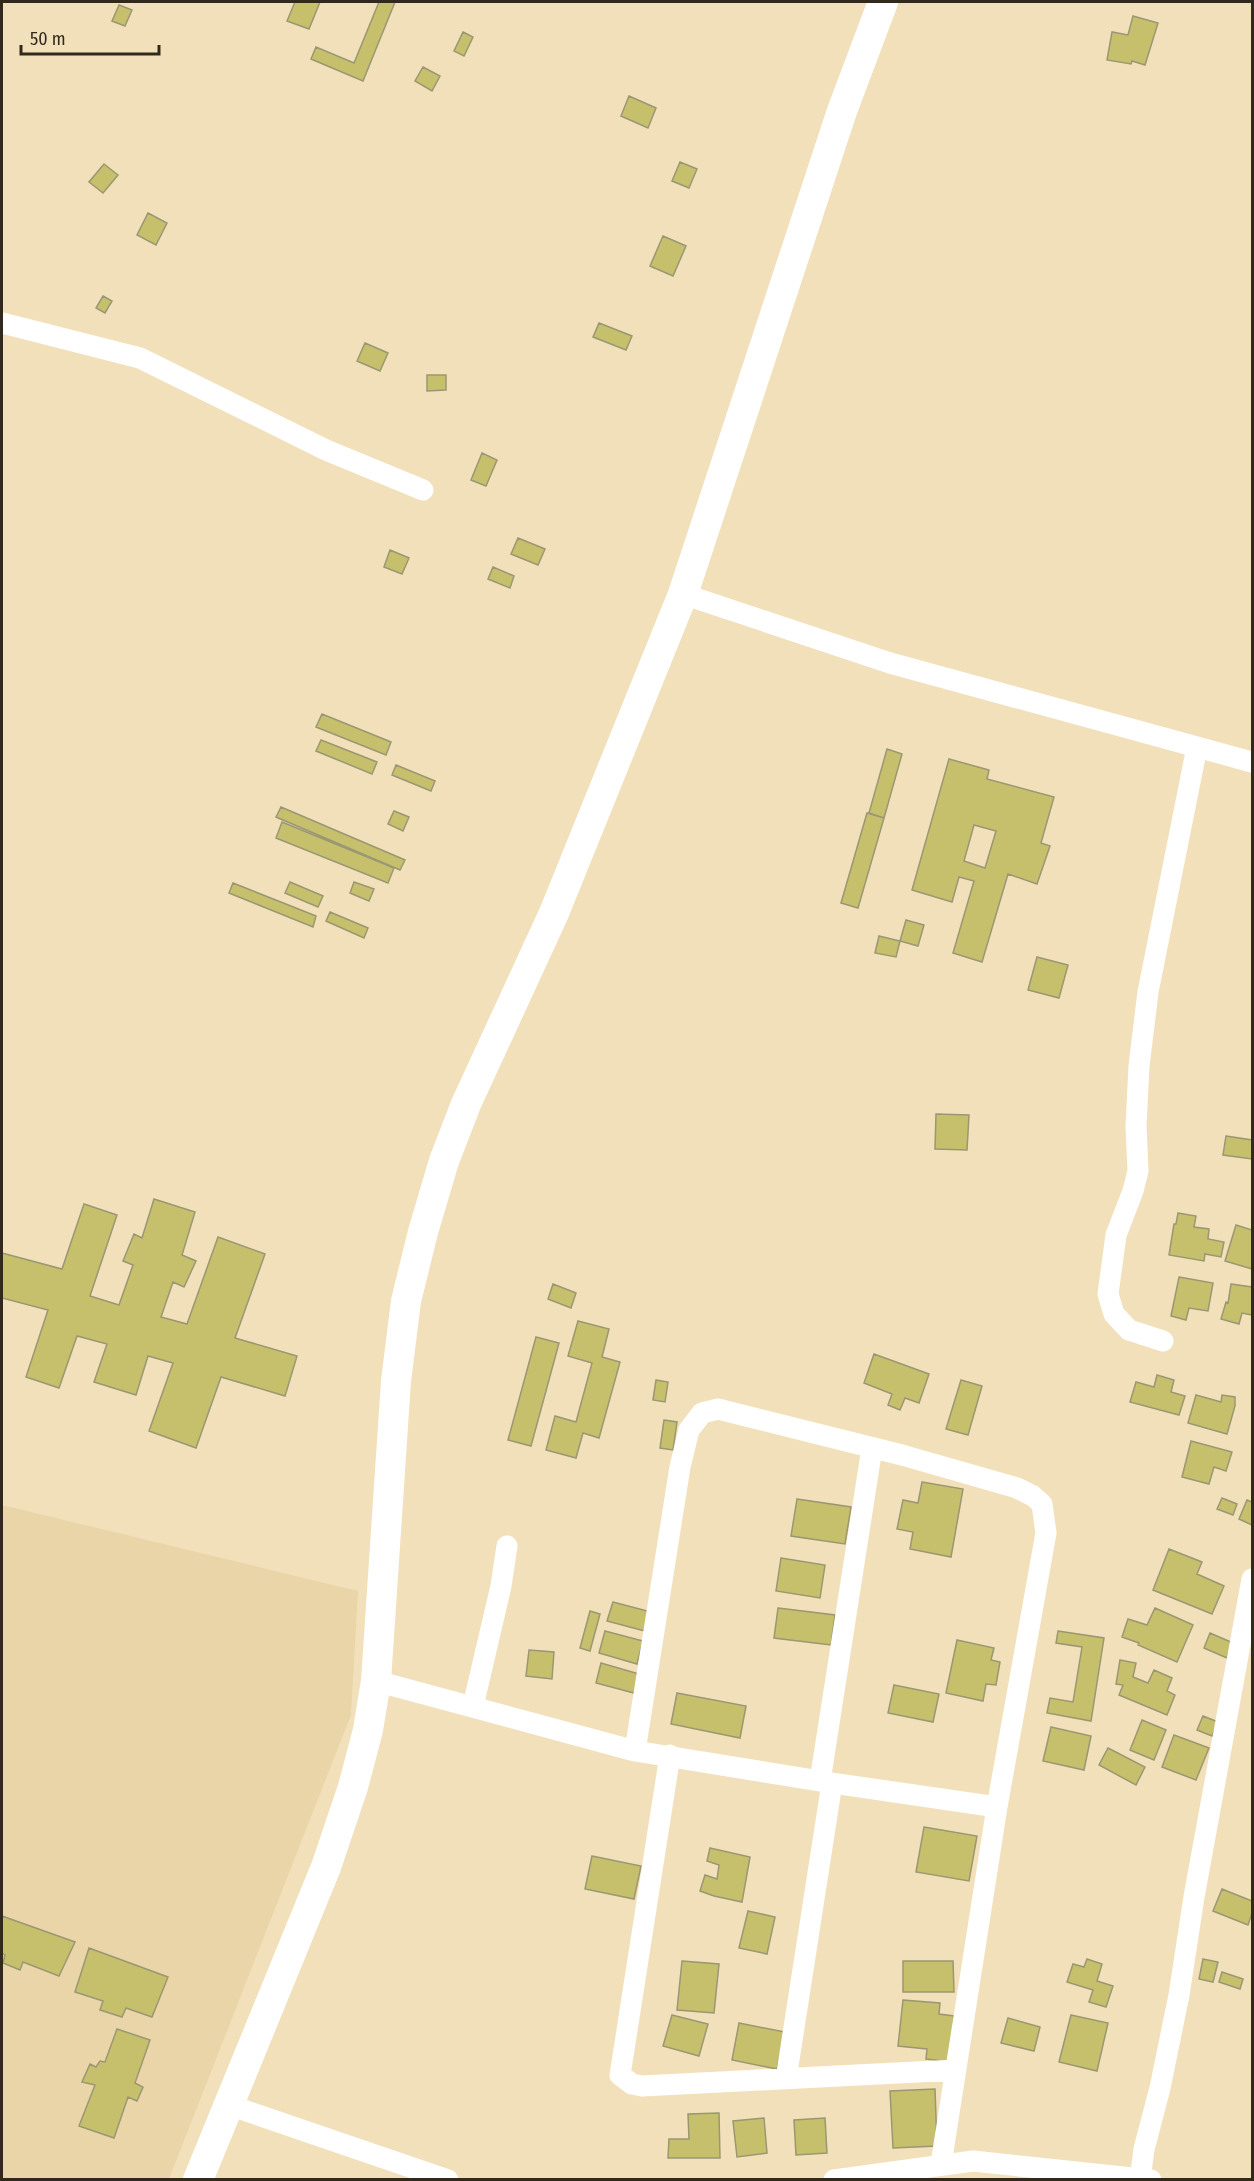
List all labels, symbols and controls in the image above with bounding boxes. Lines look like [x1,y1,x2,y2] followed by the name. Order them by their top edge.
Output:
[21,18,159,56] scale bar
[30,28,66,50] text: 50 m

